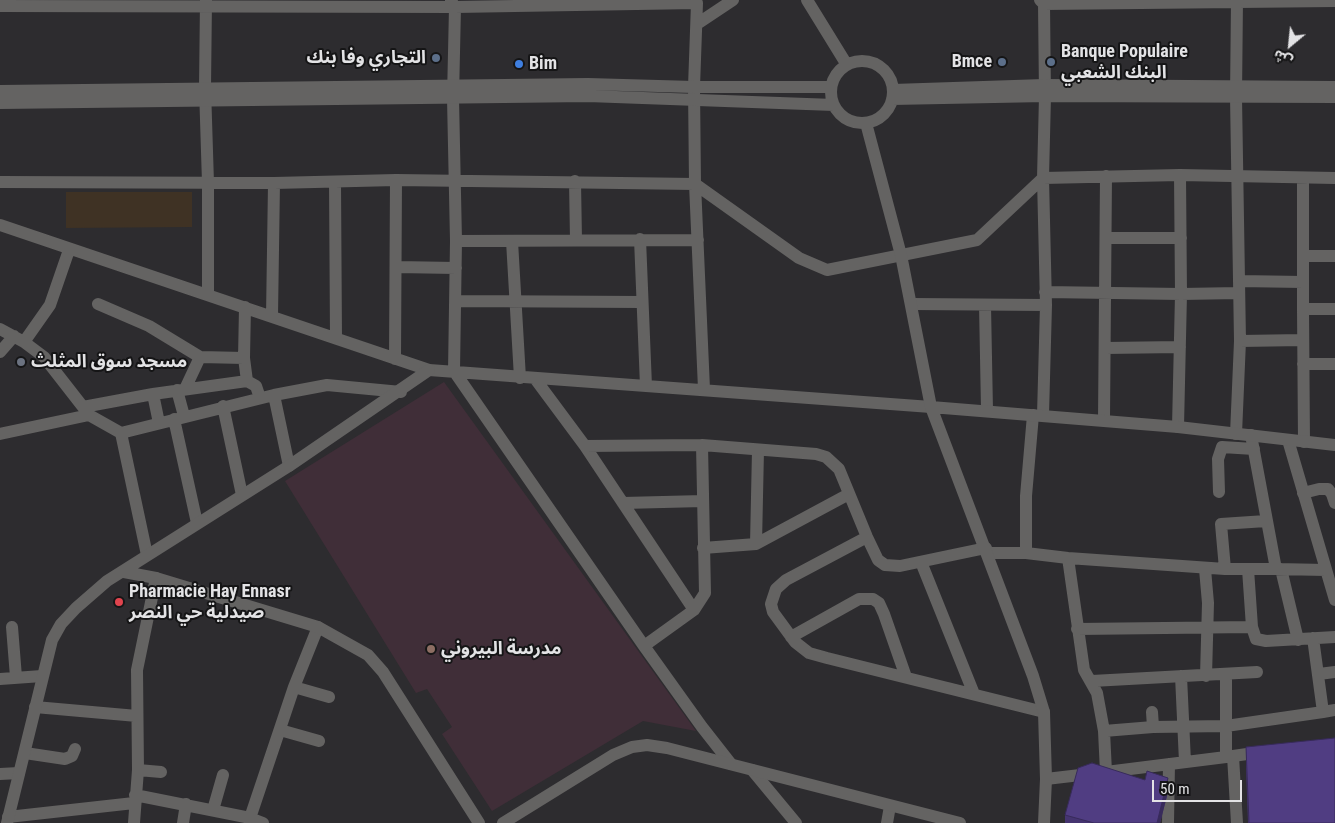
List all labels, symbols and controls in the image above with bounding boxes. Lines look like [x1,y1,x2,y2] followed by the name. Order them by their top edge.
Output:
[1265,20,1315,70] north arrow
[1061,41,1188,84] place label: Banque Populaire البنك الشعبي
[307,47,426,69] place label: التجاري وفا بنك
[1271,47,1295,70] text: ش
[952,51,992,73] place label: Bmce
[430,52,442,64] marker: التجاري وفا بنك
[529,53,557,75] place label: Bim
[996,56,1008,68] marker: Bmce
[1045,56,1057,68] marker: Banque Populaire البنك الشعبي
[513,58,525,70] marker: Bim
[31,351,187,373] place label: مسجد سوق المثلث
[15,356,27,368] marker: مسجد سوق المثلث
[129,581,291,624] place label: Pharmacie Hay Ennasr صيدلية حي النصر
[113,596,125,608] marker: Pharmacie Hay Ennasr صيدلية حي النصر
[441,638,562,660] place label: مدرسة البيروني
[425,643,437,655] marker: مدرسة البيروني
[1155,770,1245,802] scale bar
[1160,780,1190,798] text: 50 m

